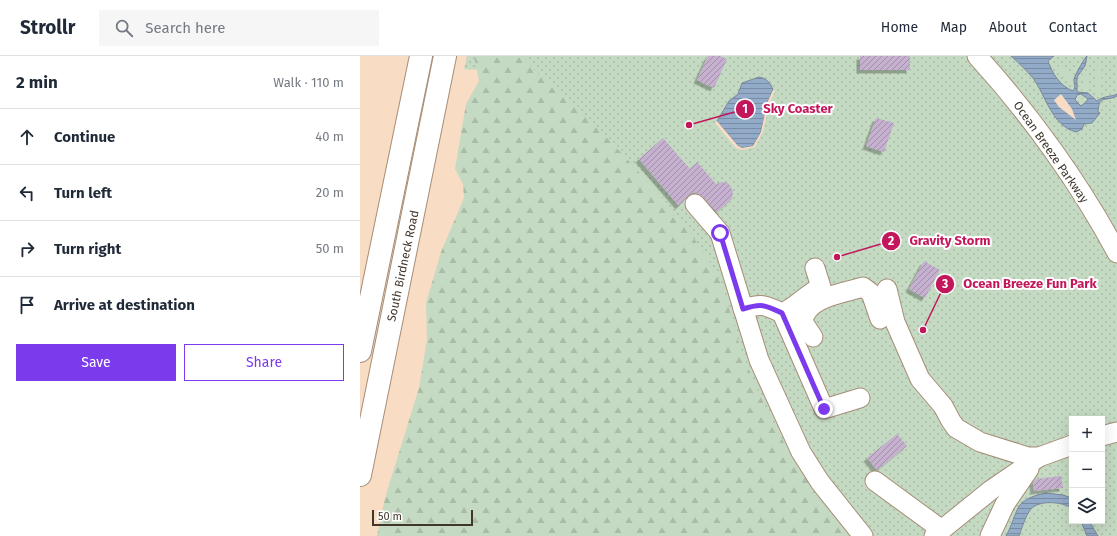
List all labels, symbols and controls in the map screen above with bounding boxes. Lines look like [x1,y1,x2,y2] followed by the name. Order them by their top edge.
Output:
[99,10,379,46] search box
[20,16,75,39] text: Strollr
[113,17,135,39] icon: search
[145,19,225,37] text: Search here
[881,19,918,36] text: Home
[940,19,967,36] text: Map
[989,19,1027,36] text: About
[1049,19,1097,36] text: Contact
[16,72,58,93] text: 2 min
[273,75,344,90] text: Walk · 110 m
[735,96,841,121] callout: Sky Coaster
[1011,99,1091,206] street label: Ocean Breeze Parkway
[763,101,834,116] text: Sky Coaster
[742,102,748,116] text: 1
[16,126,38,148] icon: ahead
[54,128,115,146] text: Continue
[315,129,344,144] text: 40 m
[16,182,38,204] icon: left
[54,184,112,202] text: Turn left
[316,185,344,200] text: 20 m
[384,209,422,323] street label: South Birdneck Road
[711,224,729,242] route start
[881,228,998,253] callout: Gravity Storm
[909,233,991,248] text: Gravity Storm
[888,234,894,248] text: 2
[16,238,38,260] icon: right
[54,240,121,258] text: Turn right
[316,241,344,256] text: 50 m
[935,271,1105,296] callout: Ocean Breeze Fun Park
[963,276,1098,291] text: Ocean Breeze Fun Park
[941,277,948,291] text: 3
[16,294,38,316] icon: arrive
[54,296,195,314] text: Arrive at destination
[16,344,176,381] button: Save
[184,344,344,381] button: Share
[815,400,833,418] route end
[1069,416,1105,524] map controls
[1069,416,1105,452] button: +
[1069,452,1105,488] button: −
[1069,488,1105,524] button: layers
[372,508,473,527] scale bar
[378,510,402,523] text: 50 m

